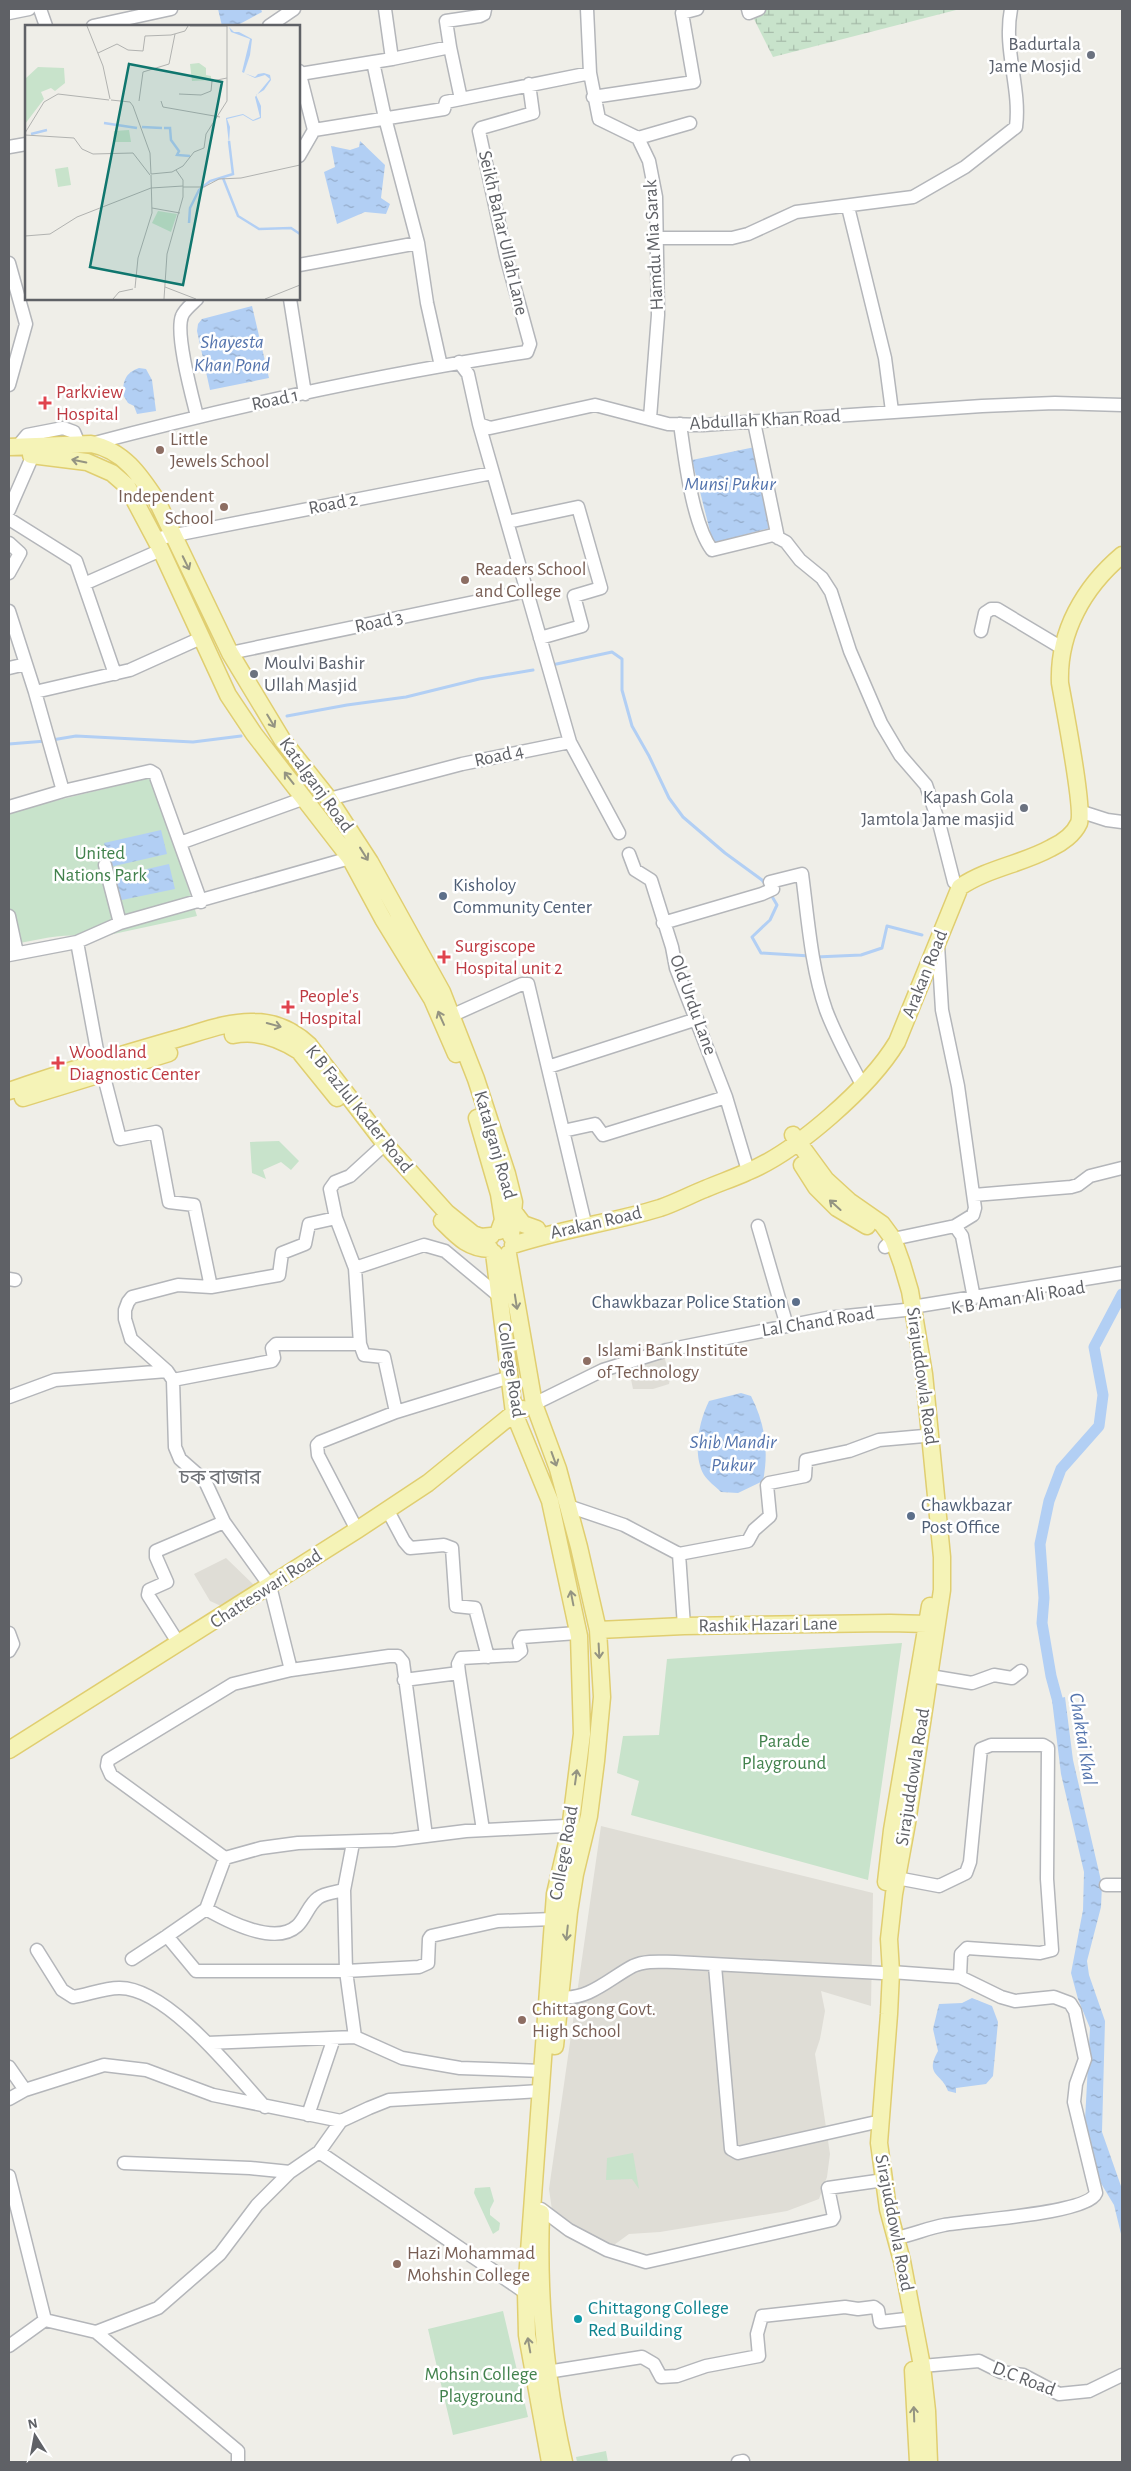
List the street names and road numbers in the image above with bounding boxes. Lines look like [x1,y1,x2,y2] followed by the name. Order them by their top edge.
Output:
[475,149,531,317] street label: Seikh Bahar Ullah Lane
[641,179,667,311] street label: Hamdu Mia Sarak
[250,386,300,414] street label: Road 1
[689,407,841,433] street label: Abdullah Khan Road
[307,490,359,518] street label: Road 2
[353,608,405,636] street label: Road 3
[275,734,357,836] street label: Katalganj Road
[473,742,525,770] street label: Road 4
[899,927,951,1021] street label: Arakan Road
[666,952,720,1058] street label: Old Urdu Lane
[302,1042,416,1176] street label: K B Fazlul Kader Road
[470,1089,520,1202] street label: Katalganj Road
[548,1203,644,1243] street label: Arakan Road
[950,1278,1087,1318] street label: K B Aman Ali Road
[760,1304,876,1340] street label: Lal Chand Road
[903,1306,941,1446] street label: Sirajuddowla Road
[494,1321,528,1419] street label: College Road
[207,1546,325,1632] street label: Chatteswari Road
[698,1614,838,1636] street label: Rashik Hazari Lane
[893,1707,933,1847] street label: Sirajuddowla Road
[546,1804,582,1902] street label: College Road
[871,2153,917,2293] street label: Sirajuddowla Road
[990,2358,1058,2400] street label: D.C Road

